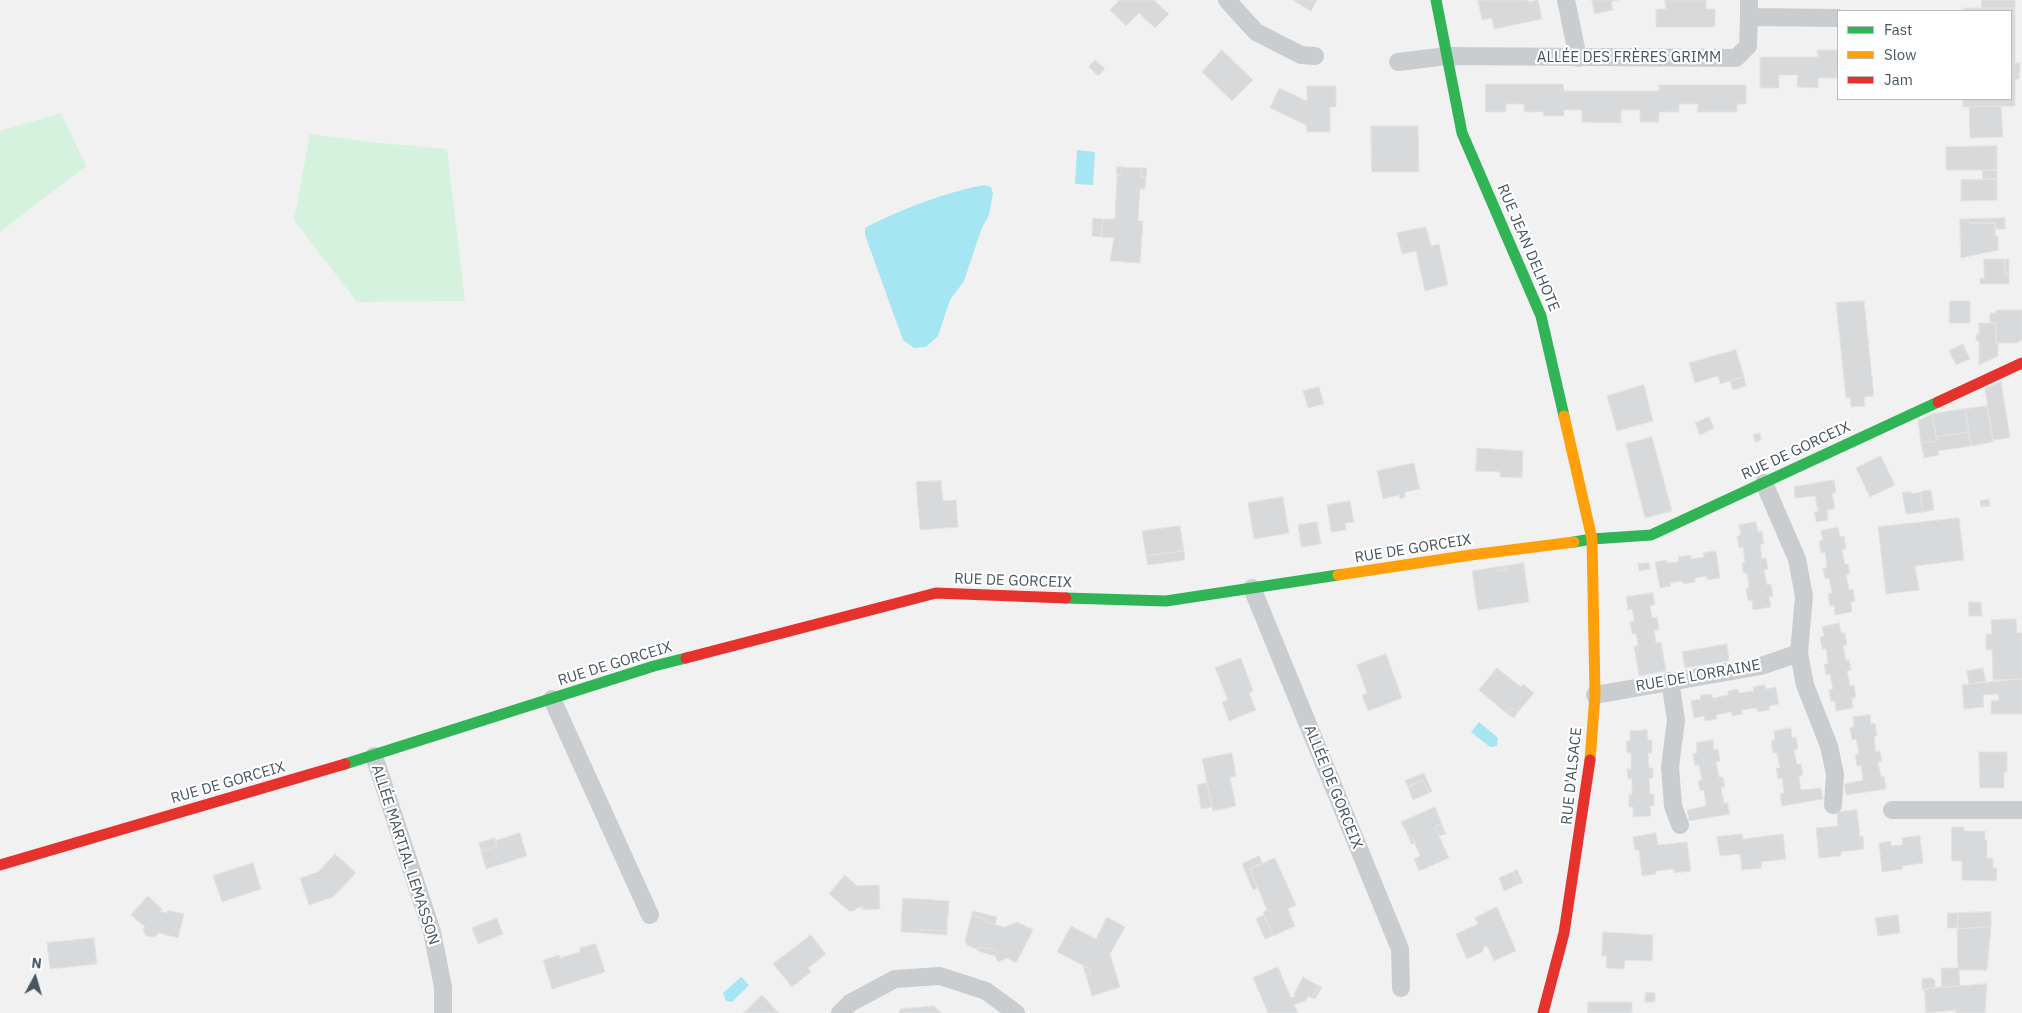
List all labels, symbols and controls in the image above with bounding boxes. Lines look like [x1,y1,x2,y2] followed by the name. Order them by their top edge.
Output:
[1837,10,2012,100] legend
[1884,20,1912,39] text: Fast
[1884,45,1917,64] text: Slow
[1537,49,1721,67] street label: ALLÉE DES FRÈRES GRIMM
[1884,70,1913,89] text: Jam
[1493,182,1563,314] street label: RUE JEAN DELHOTE
[1739,418,1853,484] street label: RUE DE GORCEIX
[1353,531,1473,567] street label: RUE DE GORCEIX
[954,570,1072,592] street label: RUE DE GORCEIX
[556,638,674,690] street label: RUE DE GORCEIX
[1634,656,1762,696] street label: RUE DE LORRAINE
[1300,723,1366,851] street label: ALLÉE DE GORCEIX
[1558,726,1586,826] street label: RUE D'ALSACE
[169,758,287,808] street label: RUE DE GORCEIX
[367,763,443,947] street label: ALLÉE MARTIAL LEMASSON
[10,953,60,1003] north arrow
[31,954,43,973] text: N

